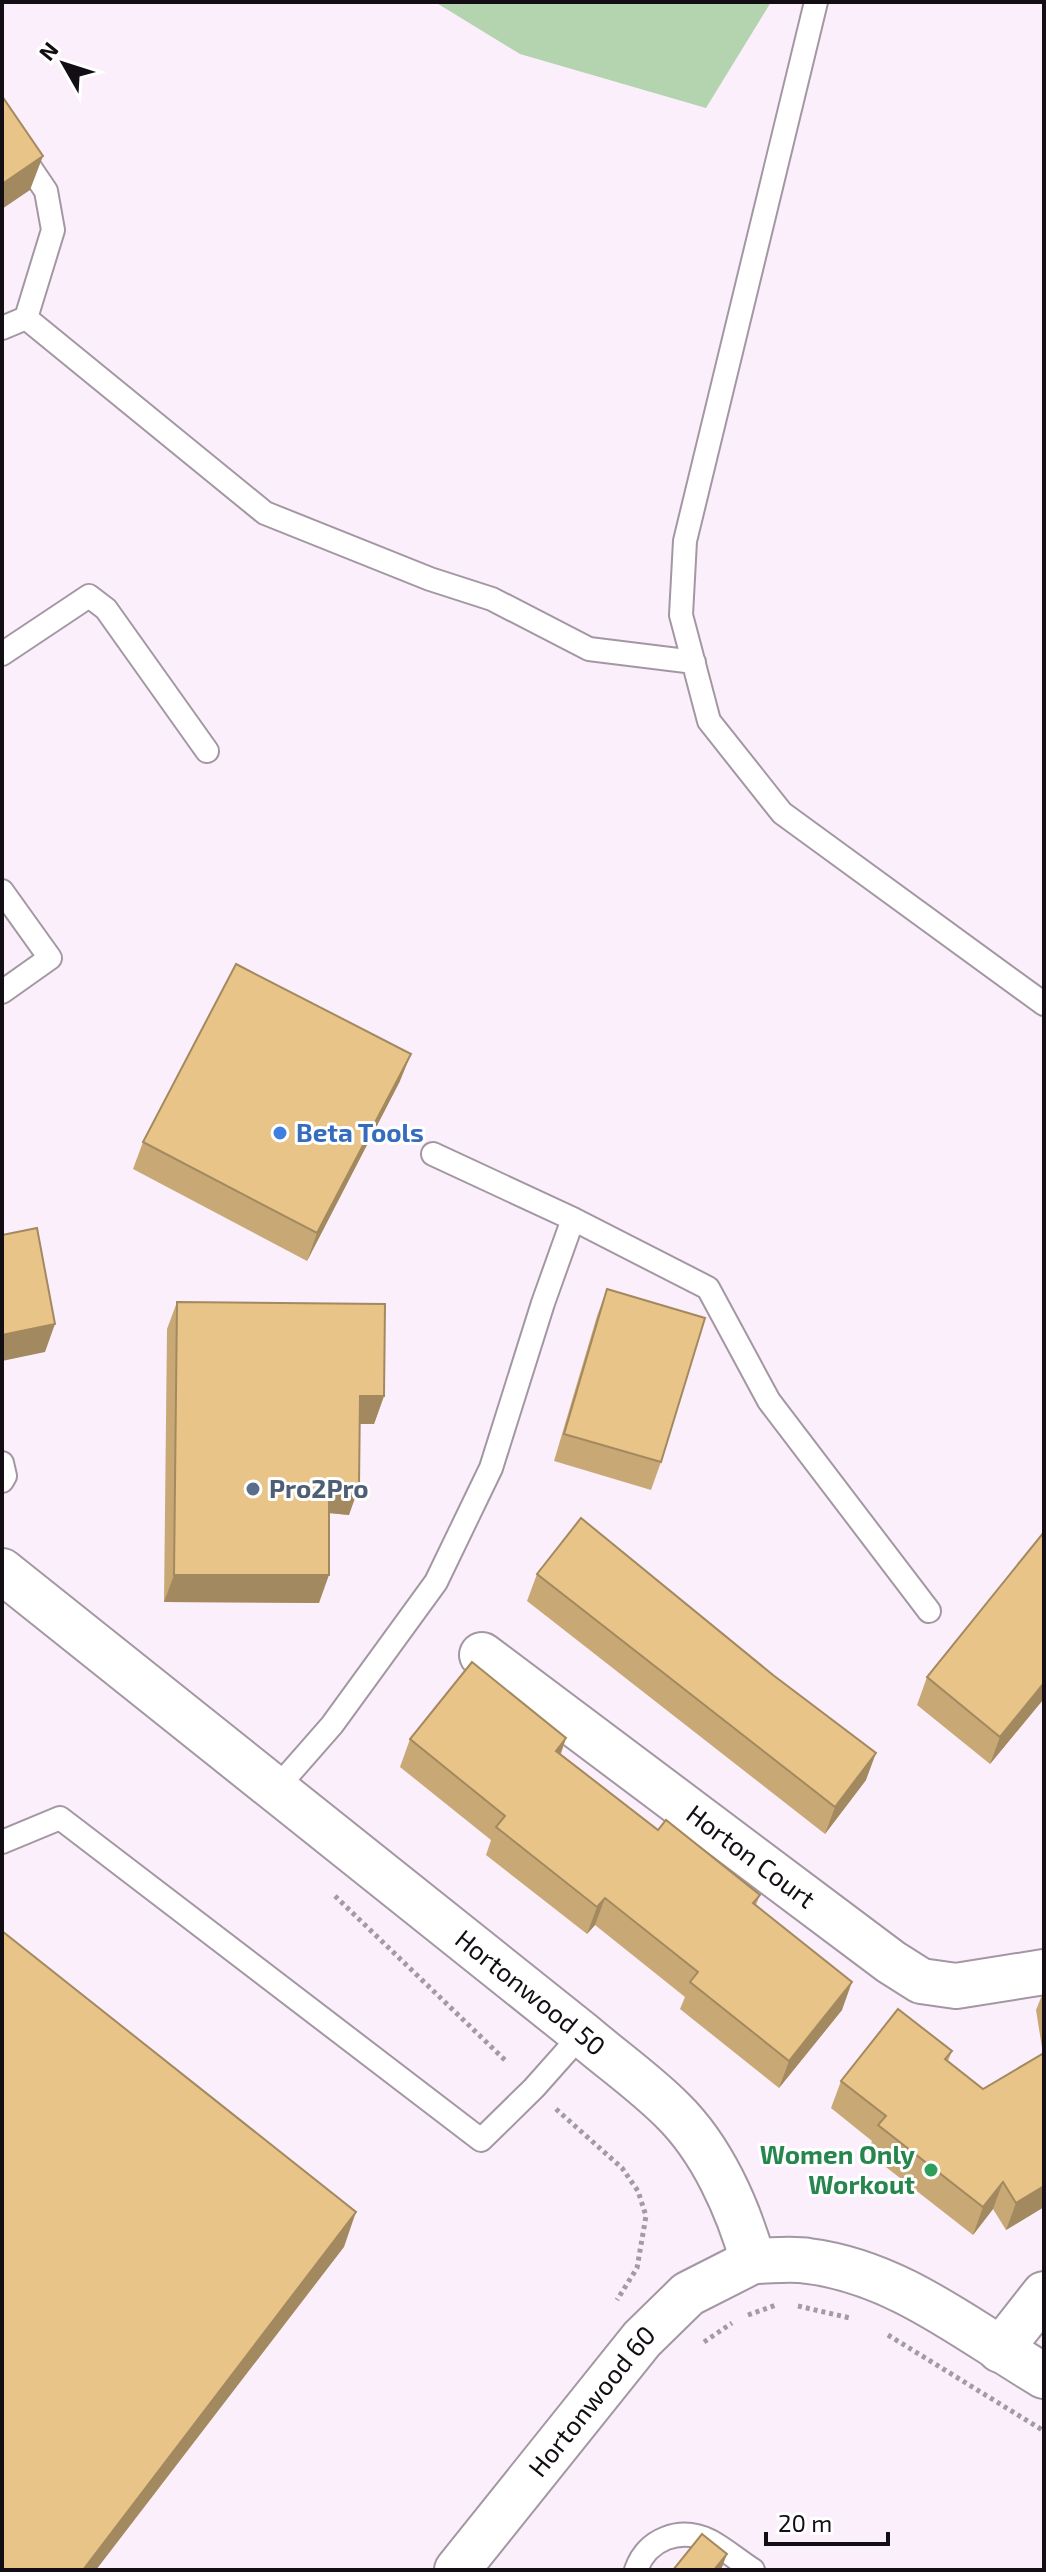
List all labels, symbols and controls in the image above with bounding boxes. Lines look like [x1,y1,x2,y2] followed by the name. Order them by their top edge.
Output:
[24,24,104,104] north arrow
[33,36,63,65] text: N
[296,1116,424,1147] place label: Beta Tools
[271,1124,289,1142] marker: Beta Tools
[269,1472,369,1503] place label: Pro2Pro
[244,1480,262,1498] marker: Pro2Pro
[681,1797,822,1914] street label: Horton Court
[450,1922,612,2061] street label: Hortonwood 50
[760,2138,915,2199] place label: Women Only Workout
[922,2161,940,2179] marker: Women Only Workout
[521,2318,661,2482] street label: Hortonwood 60
[766,2496,888,2546] scale bar
[778,2508,832,2537] text: 20 m

